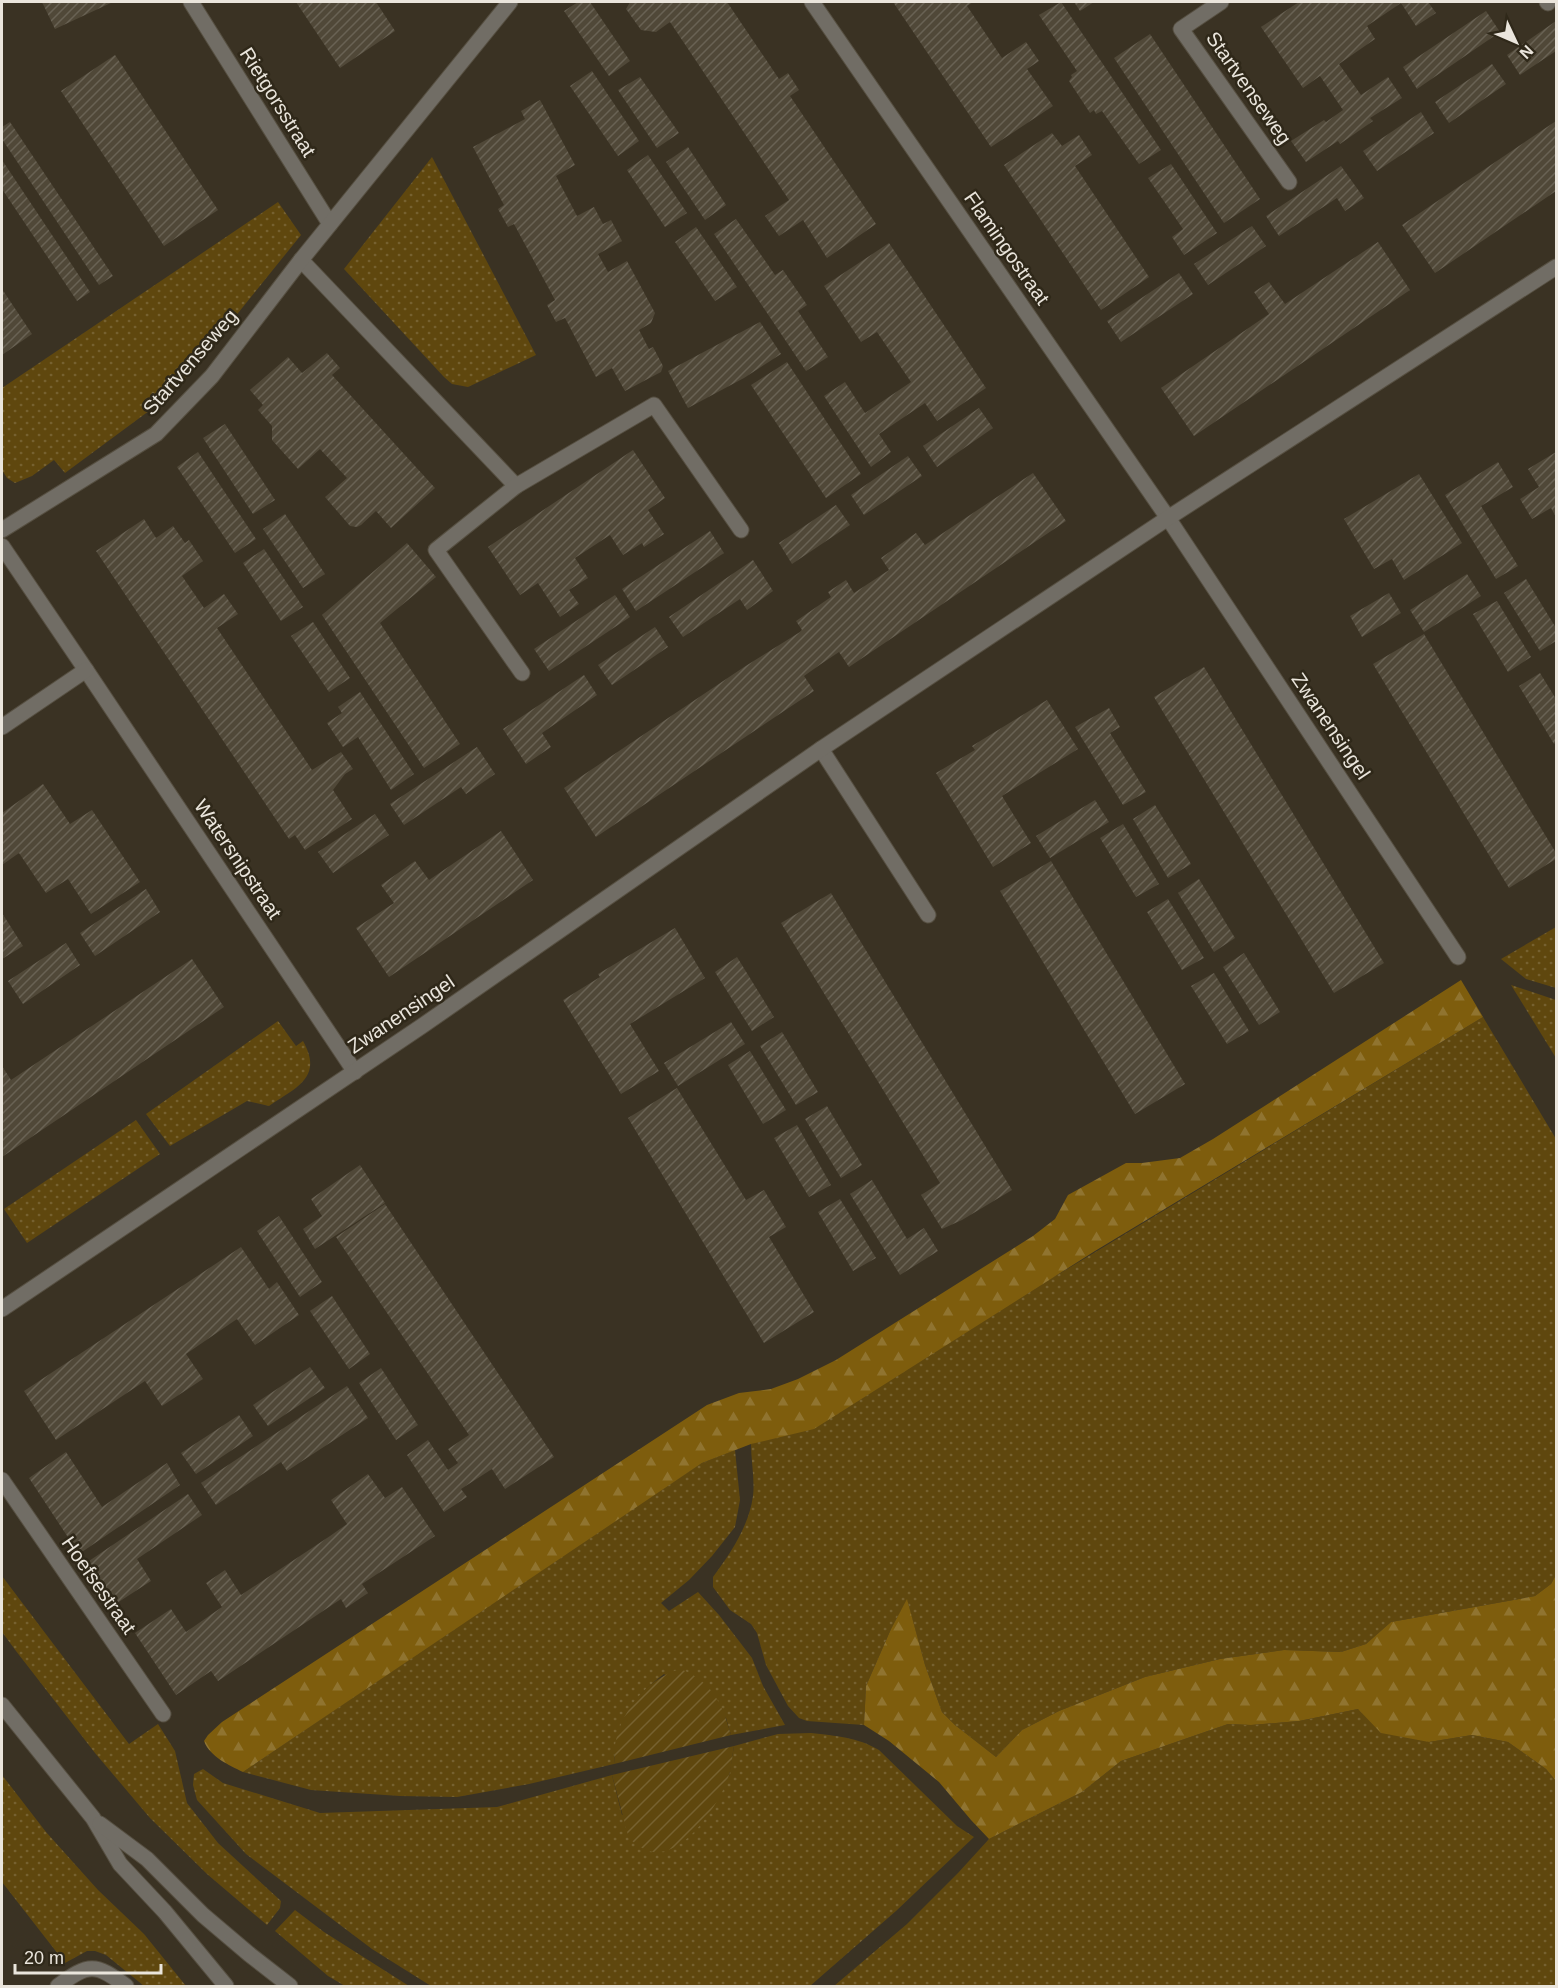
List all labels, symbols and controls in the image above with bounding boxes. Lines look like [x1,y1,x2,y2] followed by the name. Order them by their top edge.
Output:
[1486,12,1546,72] north arrow
[1202,28,1296,148] street label: Startvenseweg
[1516,42,1537,62] text: N
[236,43,321,161] street label: Rietgorsstraat
[960,188,1054,309] street label: Flamingostraat
[138,305,242,419] street label: Startvenseweg
[1287,669,1375,783] street label: Zwanensingel
[190,795,286,923] street label: Watersnipstraat
[344,970,458,1058] street label: Zwanensingel
[57,1532,141,1638] street label: Hoefsestraat
[15,1937,160,1975] scale bar
[24,1948,64,1968] text: 20 m

